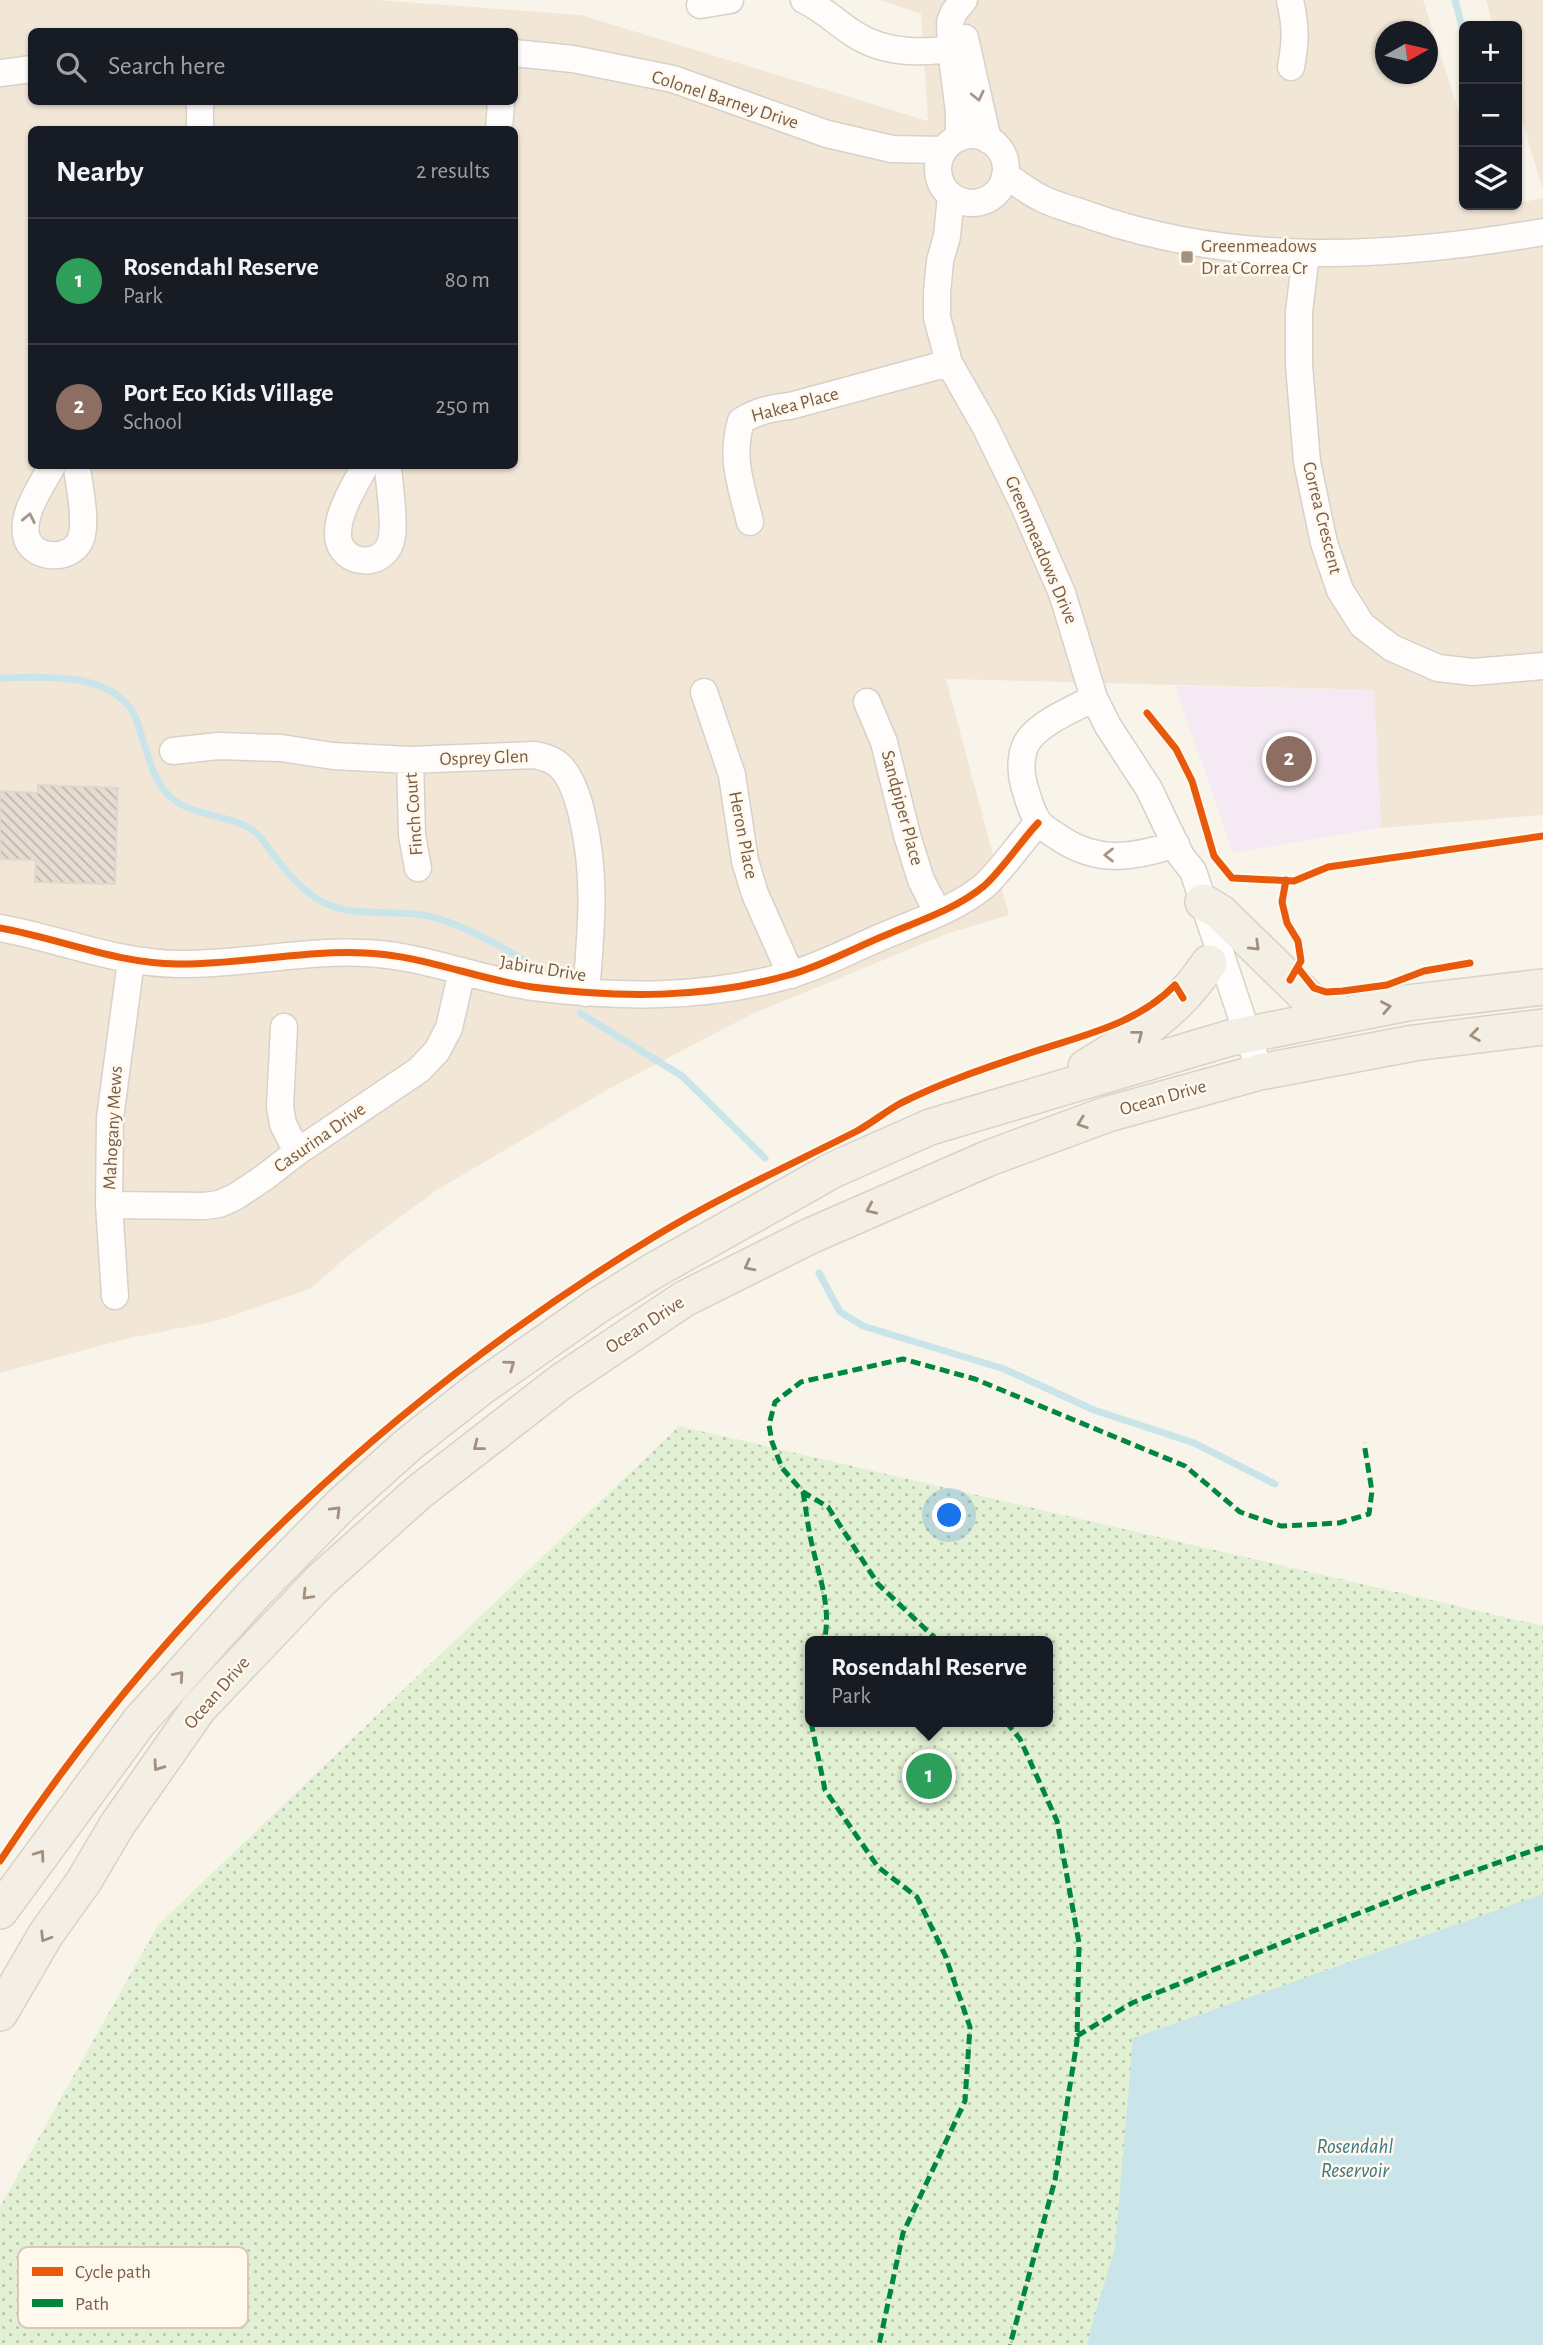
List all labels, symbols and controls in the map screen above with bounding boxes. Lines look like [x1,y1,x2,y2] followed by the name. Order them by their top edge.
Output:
[1375,21,1438,84] north arrow
[1459,21,1522,210] map controls
[1459,21,1522,84] button: +
[28,28,518,105] search box
[52,48,90,86] icon: search
[108,53,226,79] text: Search here
[649,67,801,133] street label: Colonel Barney Drive
[1459,84,1522,147] button: −
[970,90,985,102] one-way arrow
[1459,147,1522,210] button: layers
[56,157,144,187] text: Nearby
[416,160,490,183] text: 2 results
[1201,237,1317,278] place label: Greenmeadows Dr at Correa Cr
[1179,249,1195,265] marker: Greenmeadows Dr at Correa Cr
[123,254,319,280] text: Rosendahl Reserve
[75,269,83,292] text: 1
[445,269,490,292] text: 80 m
[123,285,163,308] text: Park
[123,380,334,406] text: Port Eco Kids Village
[749,384,841,426] street label: Hakea Place
[74,395,84,418] text: 2
[436,395,490,418] text: 250 m
[123,411,182,434] text: School
[1299,460,1345,576] street label: Correa Crescent
[1001,473,1081,627] street label: Greenmeadows Drive
[21,513,35,525] one-way arrow
[1266,733,1312,785] pin: 2
[439,747,529,769] street label: Osprey Glen
[878,748,926,868] street label: Sandpiper Place
[402,772,426,856] street label: Finch Court
[725,790,761,880] street label: Heron Place
[1103,847,1114,863] one-way arrow
[1247,937,1260,950] one-way arrow
[498,953,588,985] street label: Jabiru Drive
[1380,1000,1392,1015] one-way arrow
[1469,1027,1481,1042] one-way arrow
[1130,1031,1143,1044] one-way arrow
[100,1065,126,1191] street label: Mahogany Mews
[1118,1077,1208,1119] street label: Ocean Drive
[271,1099,369,1177] street label: Casurina Drive
[1076,1115,1088,1129] one-way arrow
[866,1201,878,1215] one-way arrow
[744,1258,756,1272] one-way arrow
[602,1293,688,1357] street label: Ocean Drive
[502,1361,515,1373] one-way arrow
[473,1437,486,1450] one-way arrow
[932,1498,966,1532] your location
[327,1506,340,1519] one-way arrow
[302,1587,315,1600] one-way arrow
[805,1636,1053,1727] popup
[181,1653,253,1733] street label: Ocean Drive
[831,1654,1027,1680] text: Rosendahl Reserve
[171,1671,183,1684] one-way arrow
[831,1685,871,1708] text: Park
[906,1750,952,1802] pin: 1
[153,1758,166,1771] one-way arrow
[32,1851,44,1863] one-way arrow
[41,1929,54,1942] one-way arrow
[1317,2136,1393,2181] water label: Rosendahl Reservoir
[18,2247,248,2328] legend
[75,2263,151,2282] text: Cycle path
[75,2295,109,2314] text: Path

